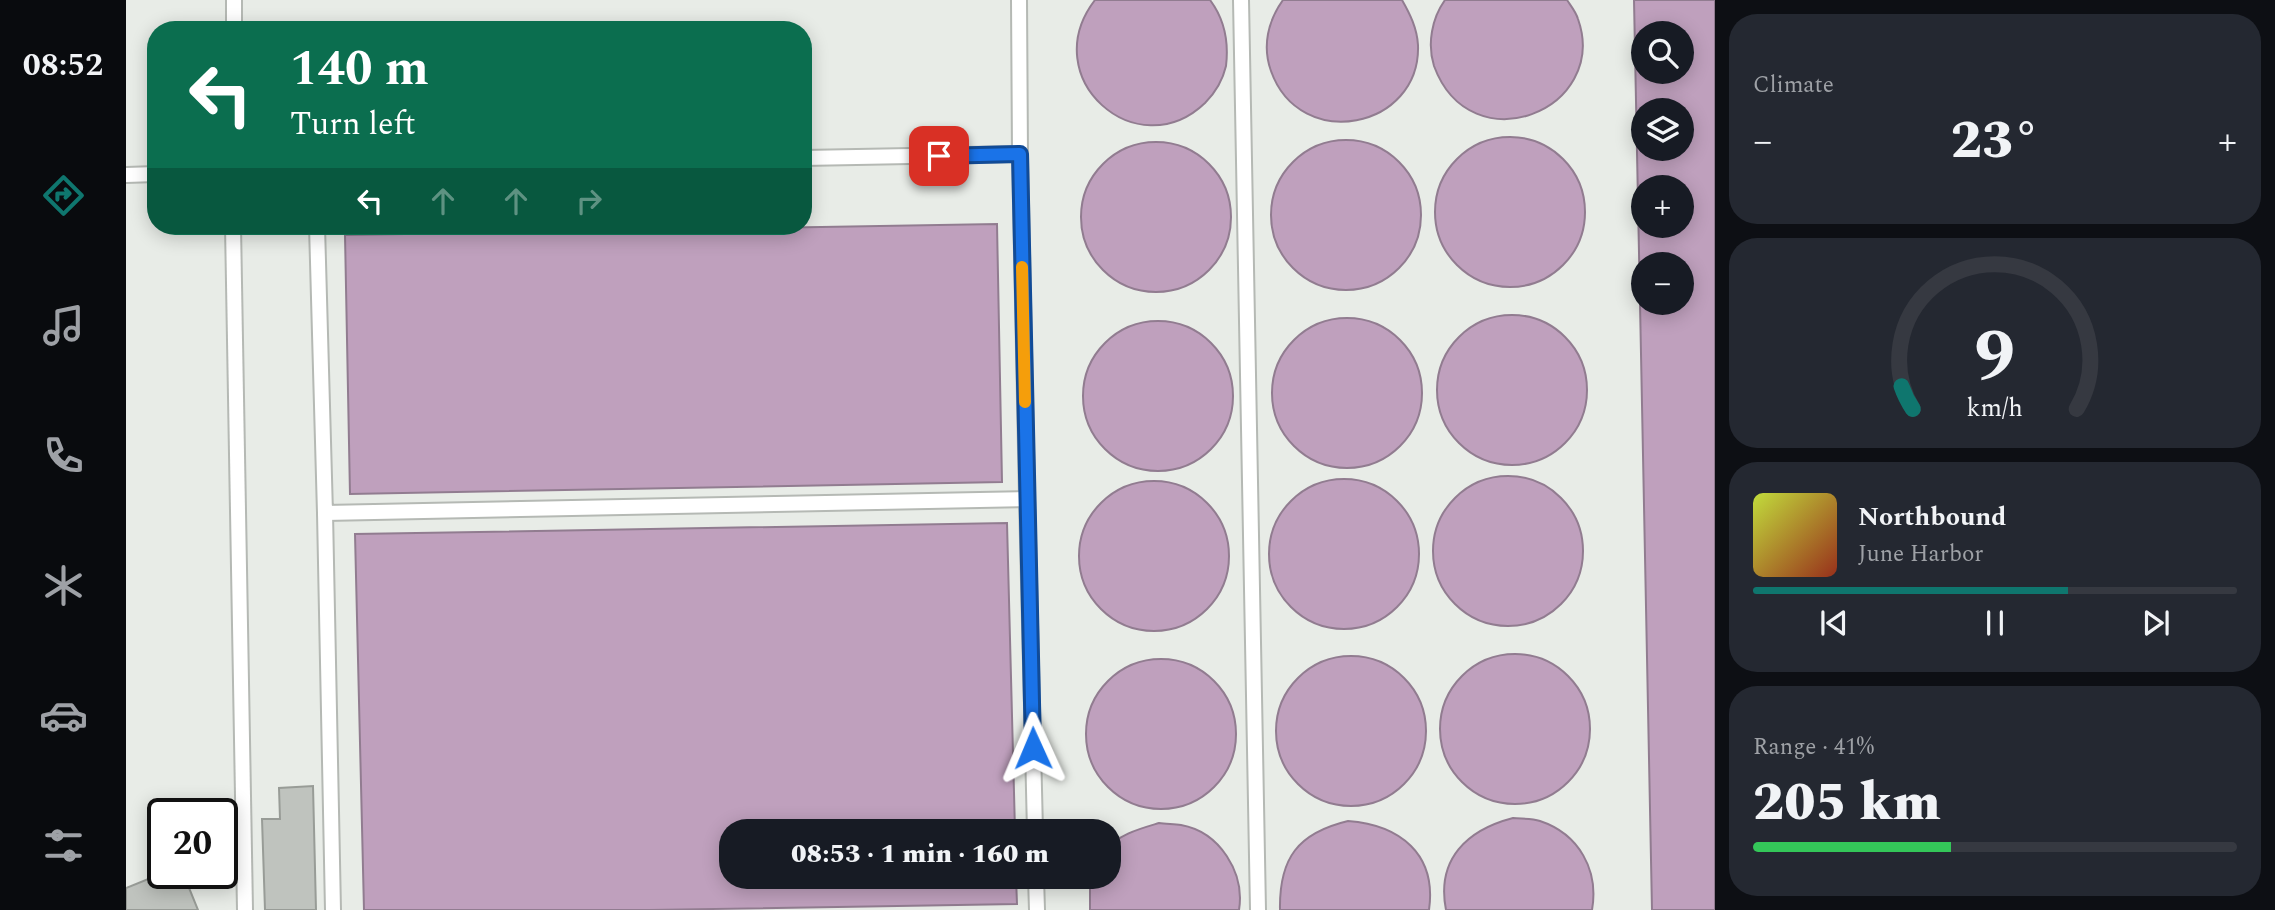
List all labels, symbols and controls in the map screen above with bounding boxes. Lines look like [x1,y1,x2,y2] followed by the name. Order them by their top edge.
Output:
[1631,21,1694,315] map controls
[1631,21,1694,84] button: search
[290,32,429,107] text: 140 m
[23,41,103,90] text: 08:52
[175,49,266,140] icon: left
[1753,68,1834,103] text: Climate
[1631,98,1694,161] button: layers
[290,100,416,149] text: Turn left
[1951,102,2039,181] text: 23°
[1753,113,1772,171] text: −
[2218,113,2237,171] text: +
[909,126,969,186] pin
[920,137,958,175] icon: arrive
[39,171,88,220] icon: directions
[1631,175,1694,238] button: +
[351,182,389,220] icon: left
[424,182,462,220] icon: ahead
[497,182,535,220] icon: ahead
[570,182,608,220] icon: right
[1631,252,1694,315] button: −
[39,301,88,350] icon: music
[1975,302,2015,413] text: 9
[1967,390,2023,428] text: km/h
[39,431,88,480] icon: phone
[1858,497,2006,537] text: Northbound
[1858,537,1983,572] text: June Harbor
[39,561,88,610] icon: climate
[1815,604,1853,642] icon: previous
[1976,604,2014,642] icon: pause
[2137,604,2175,642] icon: next
[39,691,88,740] icon: car
[996,711,1070,785] position arrow
[1753,730,1874,765] text: Range · 41%
[1753,764,1941,843] text: 205 km
[147,798,238,889] speed limit sign: 20
[39,821,88,870] icon: filters
[791,834,1049,874] text: 08:53 · 1 min · 160 m

